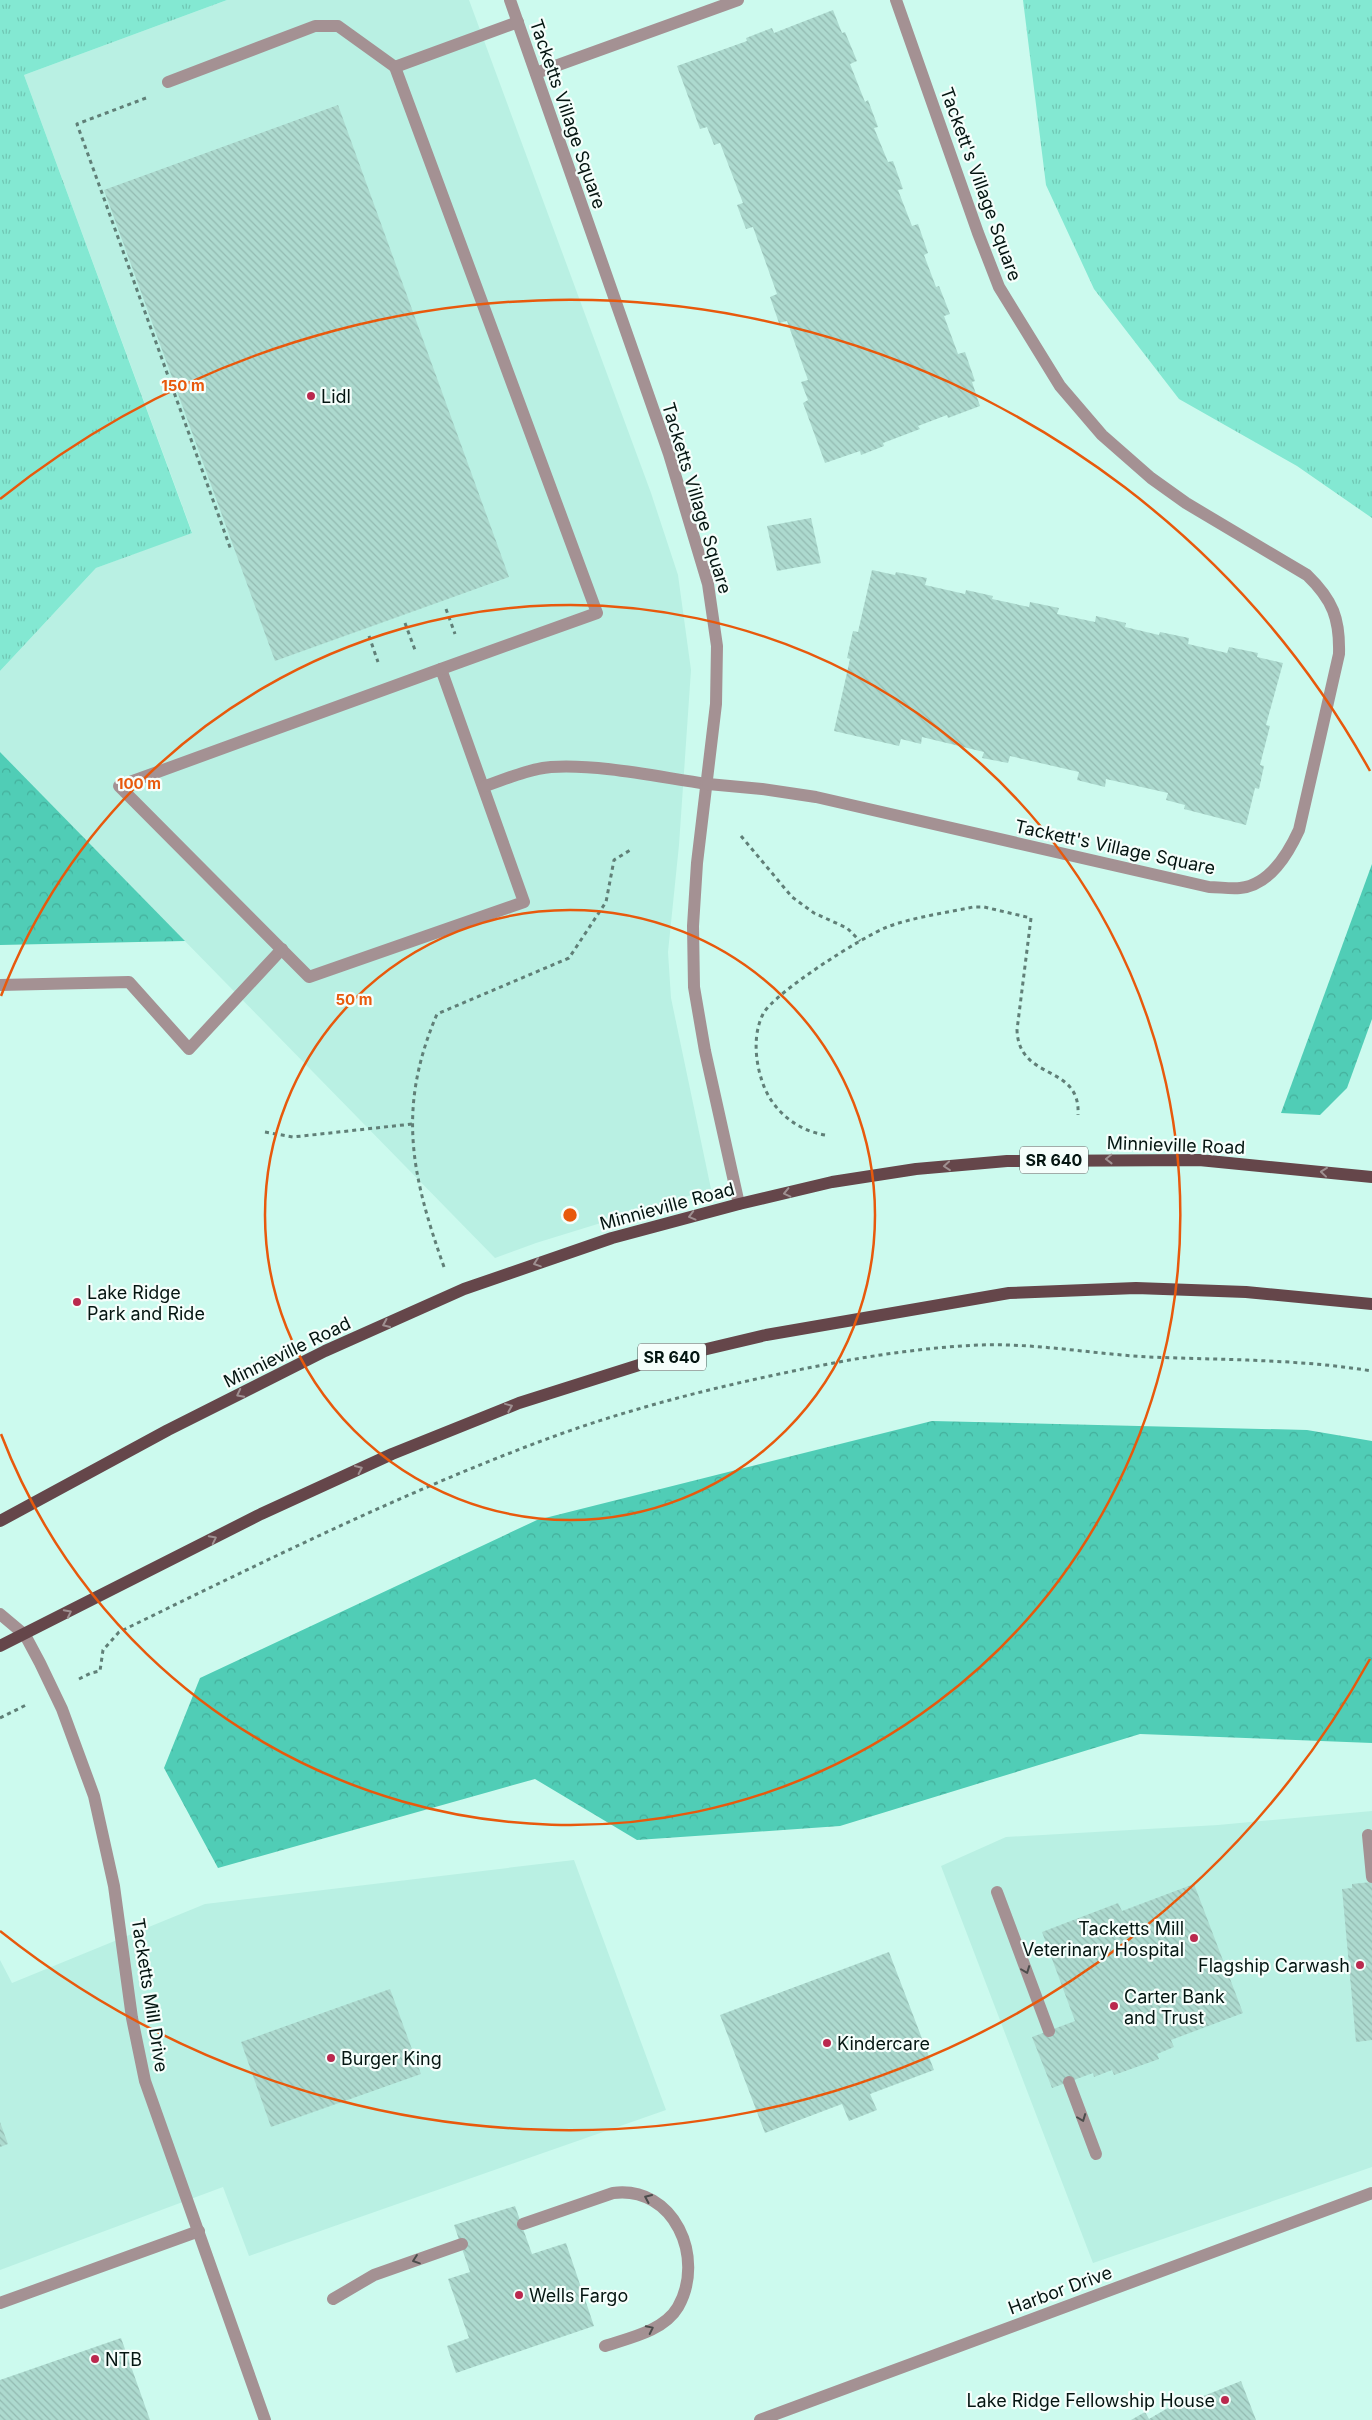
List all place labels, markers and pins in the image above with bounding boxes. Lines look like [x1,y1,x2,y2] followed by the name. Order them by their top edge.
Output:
[321,386,351,407] place label: Lidl
[305,390,317,402] marker: Lidl
[561,1206,579,1224] centre of rings
[87,1282,205,1324] place label: Lake Ridge Park and Ride
[71,1296,83,1308] marker: Lake Ridge Park and Ride
[1022,1918,1184,1960] place label: Tacketts Mill Veterinary Hospital
[1188,1932,1200,1944] marker: Tacketts Mill Veterinary Hospital
[1198,1955,1350,1976] place label: Flagship Carwash
[1354,1959,1366,1971] marker: Flagship Carwash
[1124,1986,1225,2028] place label: Carter Bank and Trust
[1108,2000,1120,2012] marker: Carter Bank and Trust
[837,2033,930,2054] place label: Kindercare
[821,2037,833,2049] marker: Kindercare
[341,2048,442,2069] place label: Burger King
[325,2052,337,2064] marker: Burger King
[529,2285,628,2306] place label: Wells Fargo
[513,2289,525,2301] marker: Wells Fargo
[105,2349,142,2370] place label: NTB
[89,2353,101,2365] marker: NTB
[966,2390,1215,2411] place label: Lake Ridge Fellowship House
[1219,2394,1231,2406] marker: Lake Ridge Fellowship House

